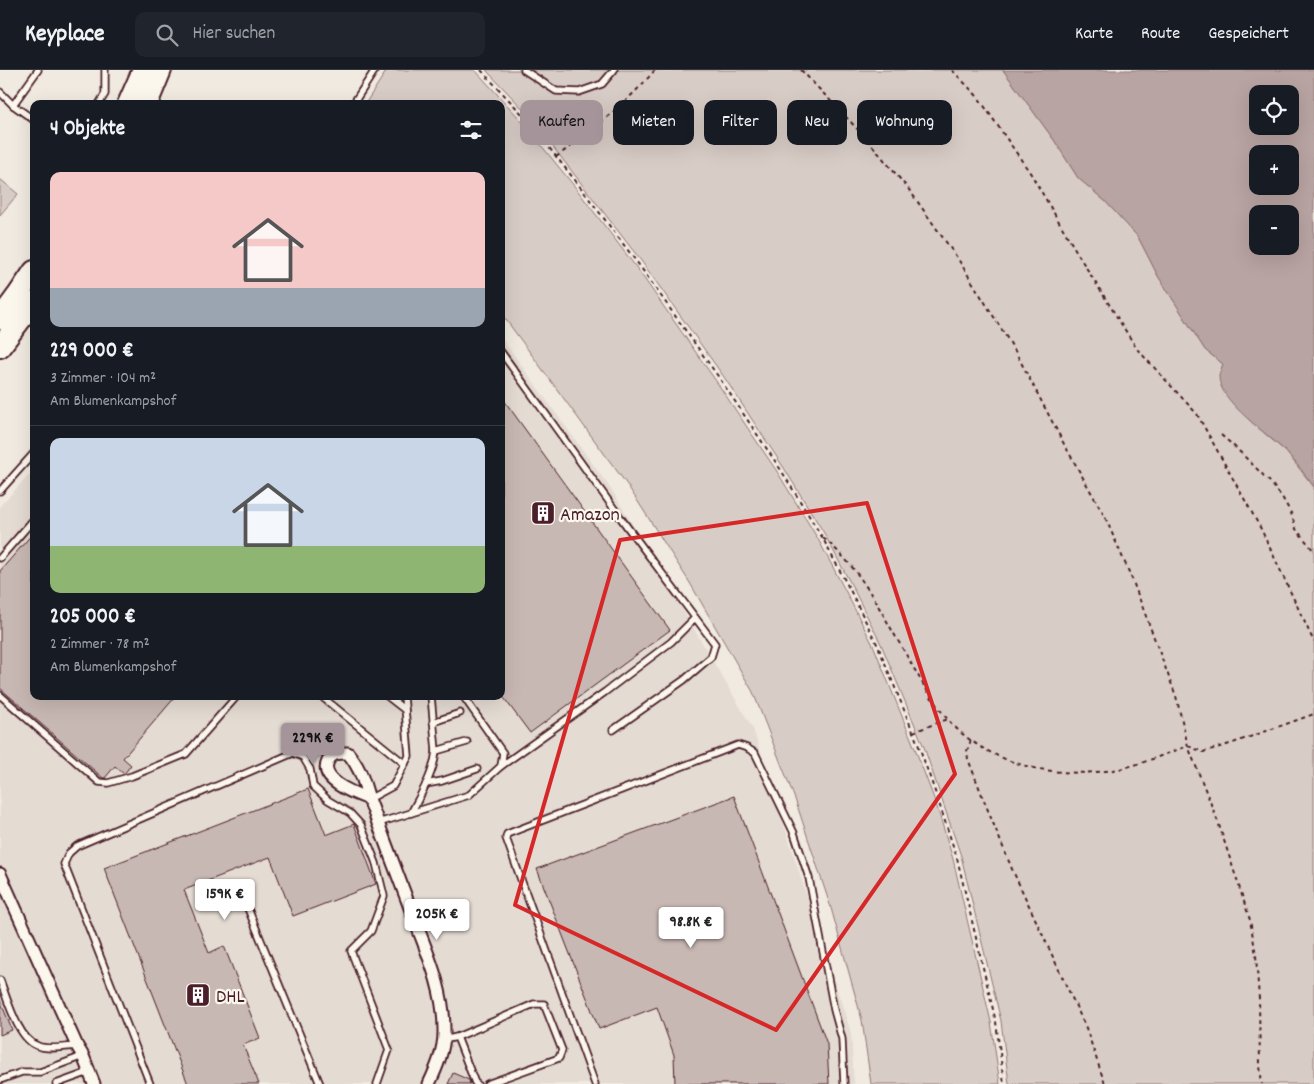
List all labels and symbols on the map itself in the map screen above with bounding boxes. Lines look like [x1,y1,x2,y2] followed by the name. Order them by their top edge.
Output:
[530,500,556,526] building icon: Amazon
[560,502,620,530] place label: Amazon
[272,722,354,765] pin: 229K €
[184,878,266,921] pin: 159K €
[396,898,478,941] pin: 205K €
[645,906,737,949] pin: 98.8K €
[185,982,211,1008] building icon: DHL
[216,984,245,1012] place label: DHL

